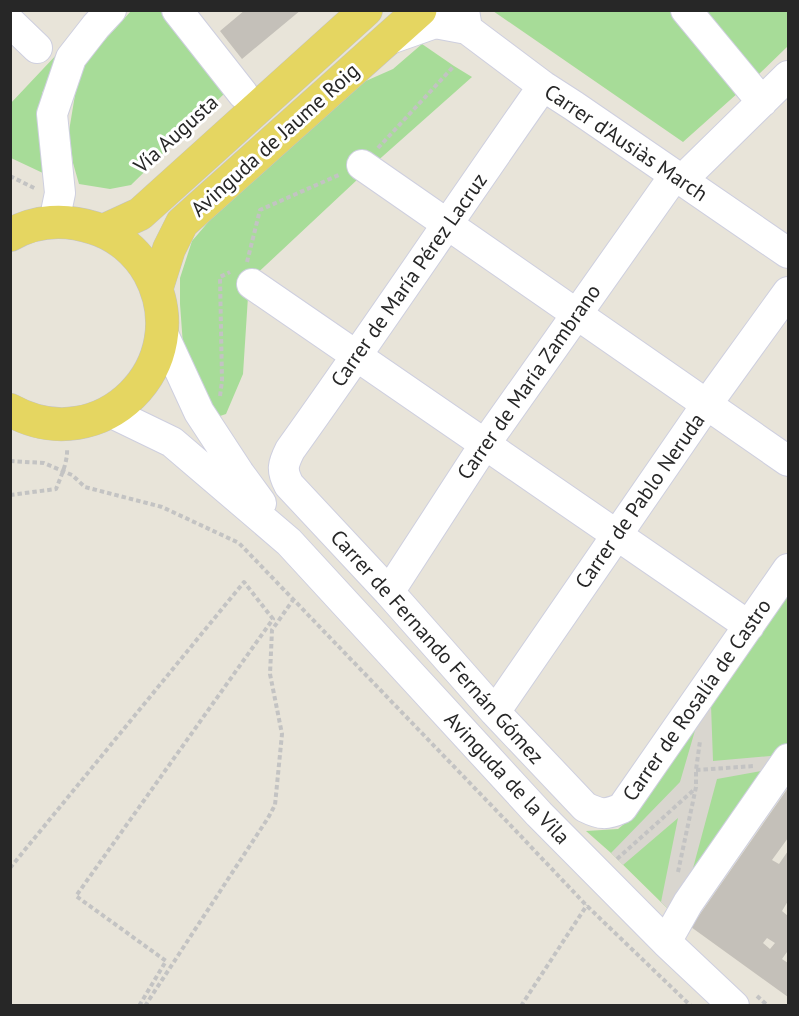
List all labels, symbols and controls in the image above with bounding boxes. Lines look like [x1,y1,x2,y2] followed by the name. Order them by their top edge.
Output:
[185,57,364,222] street label: Avinguda de Jaume Roig
[540,78,713,207] street label: Carrer d'Ausiàs March
[127,89,224,179] street label: Vía Augusta
[324,168,493,392] street label: Carrer de María Pérez Lacruz
[451,279,606,485] street label: Carrer de María Zambrano
[569,408,710,594] street label: Carrer de Pablo Neruda
[325,524,550,769] street label: Carrer de Fernando Fernán Gómez
[616,593,777,806] street label: Carrer de Rosalía de Castro
[439,706,576,850] street label: Avinguda de la Vila

